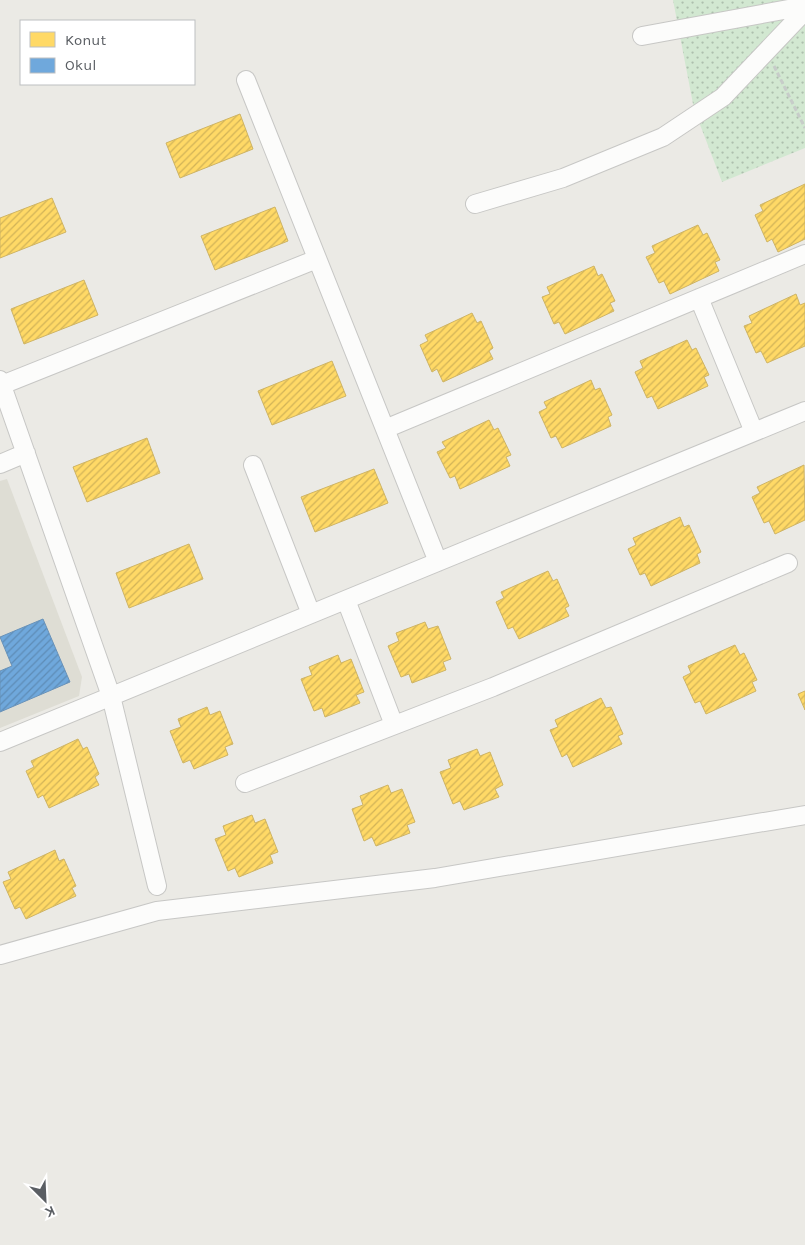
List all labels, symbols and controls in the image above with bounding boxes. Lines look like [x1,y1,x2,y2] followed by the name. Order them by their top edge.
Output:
[20,20,195,85] legend
[65,31,106,49] text: Konut
[65,56,96,74] text: Okul
[20,1175,70,1225] north arrow
[42,1202,58,1221] text: K

